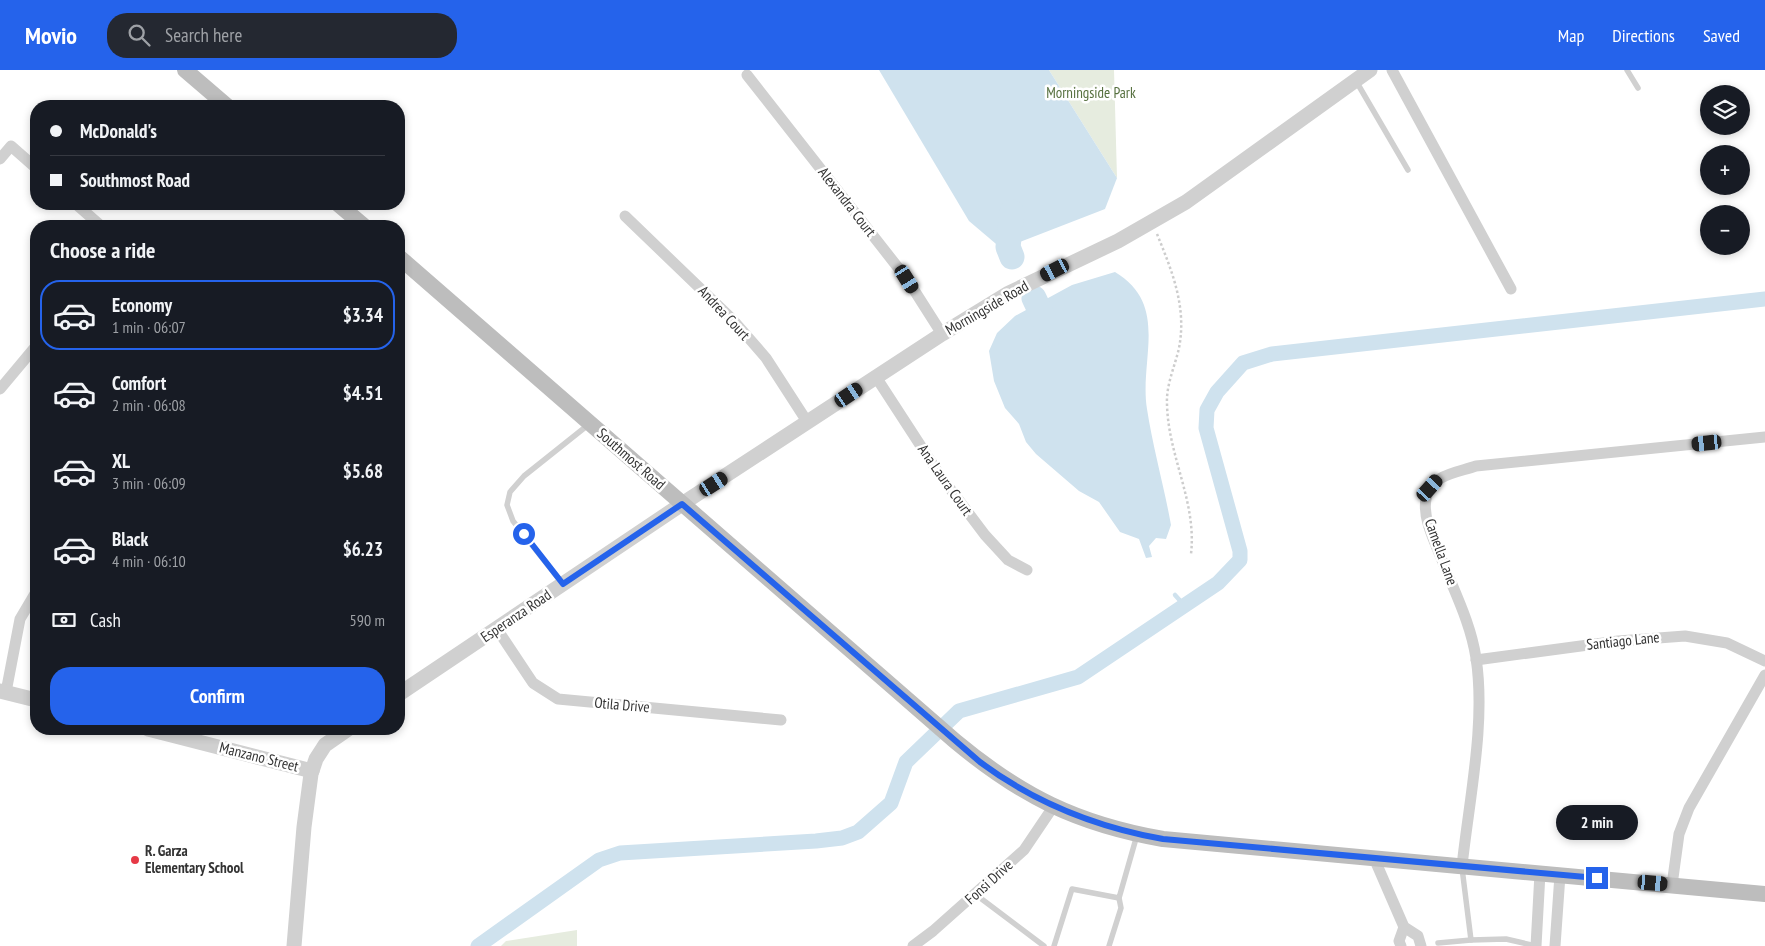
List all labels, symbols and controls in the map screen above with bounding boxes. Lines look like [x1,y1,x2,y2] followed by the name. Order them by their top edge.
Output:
[107,13,457,58] search box
[25,20,77,51] text: Movio
[125,21,153,49] icon: search
[165,23,242,47] text: Search here
[1558,24,1584,47] text: Map
[1612,24,1675,47] text: Directions
[1703,24,1740,47] text: Saved
[1046,83,1136,102] park label: Morningside Park
[1700,85,1750,255] map controls
[1700,85,1750,135] button: layers
[80,119,157,143] text: McDonald's
[1700,145,1750,195] button: +
[814,163,880,240] street label: Alexandra Court
[80,168,190,192] text: Southmost Road
[1700,205,1750,255] button: −
[50,236,155,264] text: Choose a ride
[1038,257,1071,283] car
[892,262,921,296] car
[942,276,1032,339] street label: Morningside Road
[694,281,754,344] street label: Andrea Court
[52,293,97,338] icon: car
[112,293,172,317] text: Economy
[343,303,383,327] text: $3.34
[112,317,186,337] text: 1 min · 06:07
[52,371,97,416] icon: car
[112,371,166,395] text: Comfort
[832,380,865,410] car
[343,381,383,405] text: $4.51
[112,395,186,415] text: 2 min · 06:08
[593,424,669,493] street label: Southmost Road
[1691,434,1722,452] car
[914,440,977,519] street label: Ana Laura Court
[52,449,97,494] icon: car
[112,449,130,473] text: XL
[343,459,383,483] text: $5.68
[697,470,730,498] car
[1414,472,1445,504] car
[112,473,186,493] text: 3 min · 06:09
[1421,516,1462,588] street label: Camella Lane
[513,523,535,545] route start
[52,527,97,572] icon: car
[112,527,148,551] text: Black
[343,537,383,561] text: $6.23
[112,551,186,571] text: 4 min · 06:10
[477,585,555,646] street label: Esperanza Road
[50,606,78,634] icon: cash
[90,608,121,632] text: Cash
[350,610,385,630] text: 590 m
[1585,627,1660,654] street label: Santiago Lane
[50,667,385,725] button: Confirm
[594,693,651,716] street label: Otila Drive
[218,738,301,776] street label: Manzano Street
[1556,806,1638,840] callout: 2 min
[1581,812,1613,832] text: 2 min
[145,841,244,877] place label: R. Garza Elementary School
[129,854,141,866] marker: R. Garza Elementary School
[961,855,1017,908] street label: Fonsi Drive
[1586,867,1608,889] route end
[1637,874,1668,892] car

